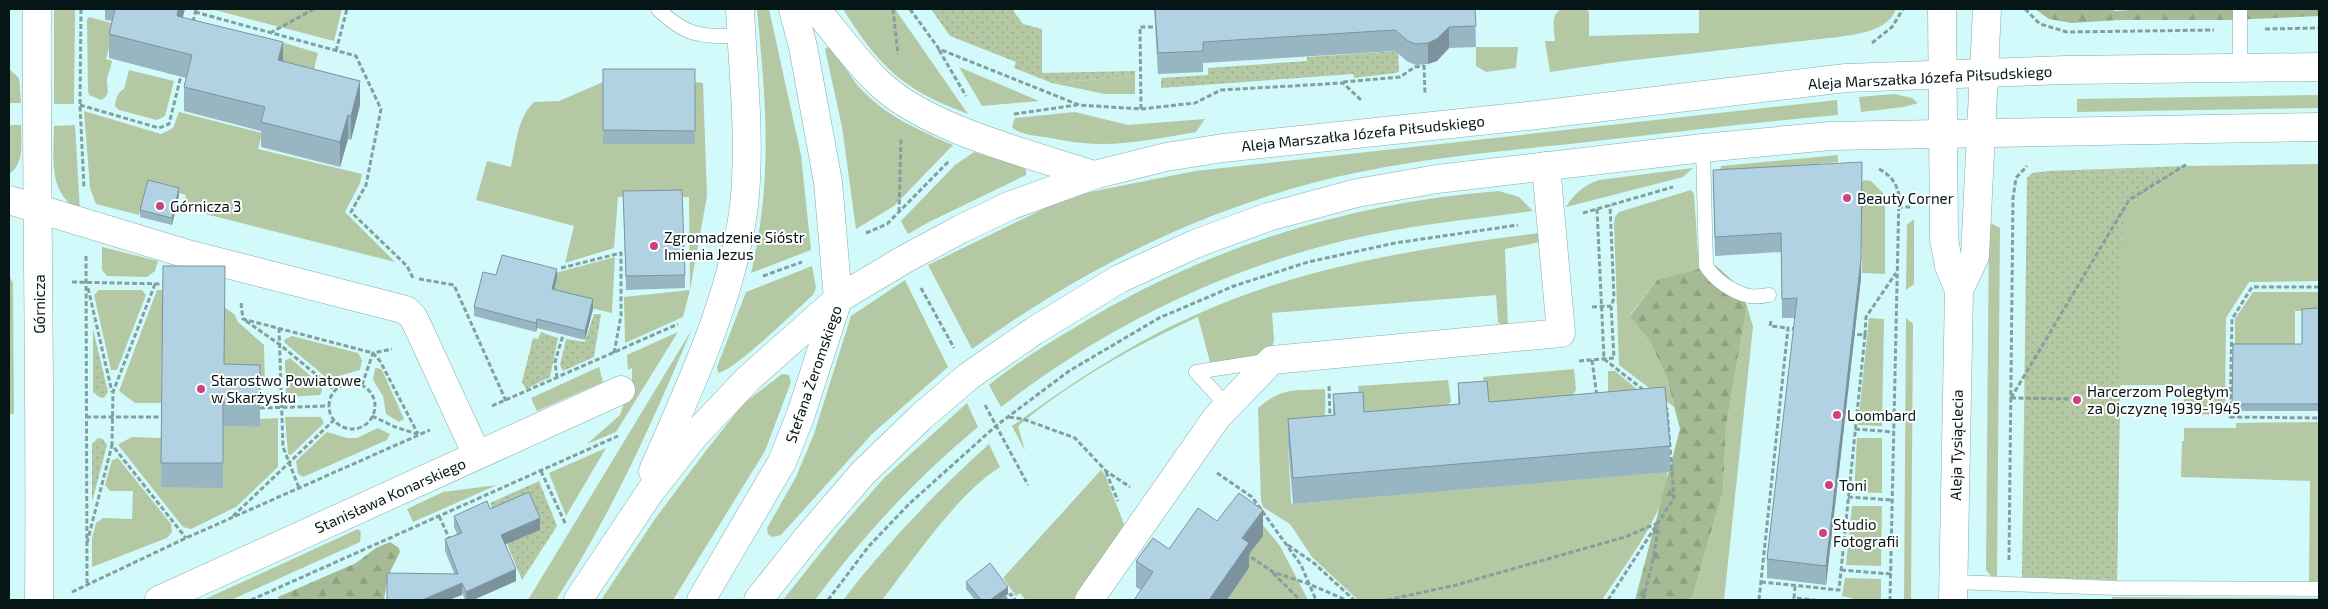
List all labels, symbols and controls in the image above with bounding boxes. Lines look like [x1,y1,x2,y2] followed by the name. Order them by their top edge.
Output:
[1807,62,2053,93] street label: Aleja Marszałka Józefa Piłsudskiego
[1240,111,1486,156] street label: Aleja Marszałka Józefa Piłsudskiego
[1857,189,1954,207] place label: Beauty Corner
[1841,192,1853,204] marker: Beauty Corner
[170,197,241,215] place label: Górnicza 3
[154,200,166,212] marker: Górnicza 3
[664,228,805,263] place label: Zgromadzenie Sióstr Imienia Jezus
[648,240,660,252] marker: Zgromadzenie Sióstr Imienia Jezus
[30,274,48,334] street label: Górnicza
[781,303,845,445] street label: Stefana Żeromskiego
[211,371,361,406] place label: Starostwo Powiatowe w Skarżysku
[2087,382,2240,418] place label: Harcerzom Poległym za Ojczyznę 1939-1945
[195,383,207,395] marker: Starostwo Powiatowe w Skarżysku
[1946,389,1967,501] street label: Aleja Tysiąclecia
[2071,394,2083,406] marker: Harcerzom Poległym za Ojczyznę 1939-1945
[1847,406,1916,424] place label: Loombard
[1831,409,1843,421] marker: Loombard
[312,454,468,536] street label: Stanisława Konarskiego
[1839,476,1867,494] place label: Toni
[1823,479,1835,491] marker: Toni
[1833,515,1899,550] place label: Studio Fotografii
[1817,527,1829,539] marker: Studio Fotografii

